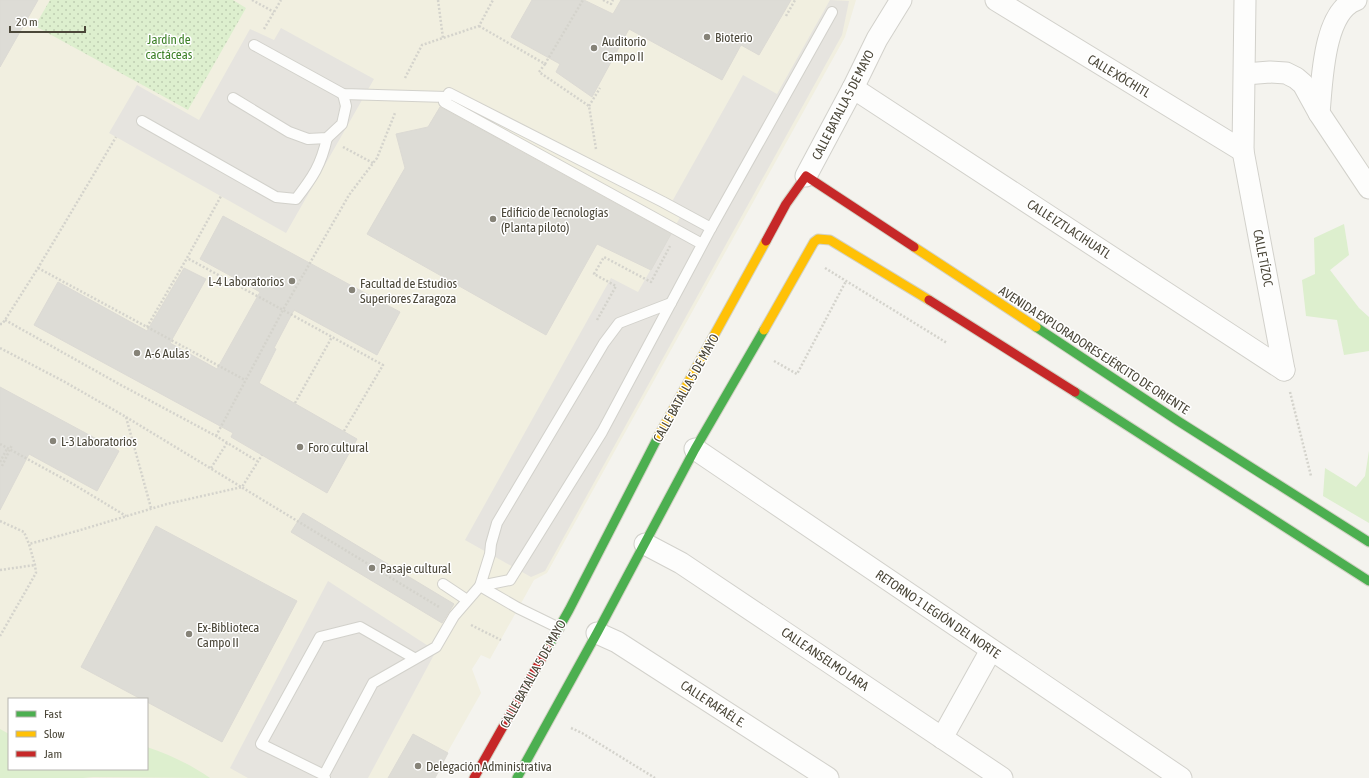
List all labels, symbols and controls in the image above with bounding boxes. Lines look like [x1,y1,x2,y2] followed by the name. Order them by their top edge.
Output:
[10,8,85,34] scale bar
[16,15,38,29] text: 20 m
[715,30,753,45] place label: Bioterio
[146,32,193,62] park label: Jardín de cactáceas
[702,32,712,42] marker: Bioterio
[602,34,646,64] place label: Auditorio Campo II
[589,43,599,53] marker: Auditorio Campo II
[809,47,877,162] street label: CALLE BATALLA 5 DE MAYO
[1085,51,1153,101] street label: CALLE XÓCHITL
[1024,196,1114,262] street label: CALLE IZTLACIHUATL
[501,205,609,235] place label: Edificio de Tecnologías (Planta piloto)
[488,214,498,224] marker: Edificio de Tecnologías (Planta piloto)
[1250,228,1276,288] street label: CALLE TÍZOC
[208,274,284,289] place label: L-4 Laboratorios
[287,276,297,286] marker: L-4 Laboratorios
[360,276,458,306] place label: Facultad de Estudios Superiores Zaragoza
[996,283,1192,417] street label: AVENIDA EXPLORADORES EJÉRCITO DE ORIENTE
[347,285,357,295] marker: Facultad de Estudios Superiores Zaragoza
[650,331,722,445] street label: CALLE BATALLA 5 DE MAYO
[145,346,190,361] place label: A-6 Aulas
[132,348,142,358] marker: A-6 Aulas
[61,434,137,449] place label: L-3 Laboratorios
[48,436,58,446] marker: L-3 Laboratorios
[308,440,369,455] place label: Foro cultural
[295,442,305,452] marker: Foro cultural
[380,561,452,576] place label: Pasaje cultural
[367,563,377,573] marker: Pasaje cultural
[873,567,1003,662] street label: RETORNO 1 LEGIÓN DEL NORTE
[497,617,569,731] street label: CALLE BATALLA 5 DE MAYO
[197,620,259,650] place label: Ex-Biblioteca Campo II
[779,624,872,694] street label: CALLE ANSELMO LARA
[184,629,194,639] marker: Ex-Biblioteca Campo II
[678,678,748,730] street label: CALLE RAFAÉL E.
[8,698,148,770] legend
[44,707,62,721] text: Fast
[44,727,65,741] text: Slow
[44,747,62,761] text: Jam
[426,759,552,774] place label: Delegación Administrativa
[413,761,423,771] marker: Delegación Administrativa

